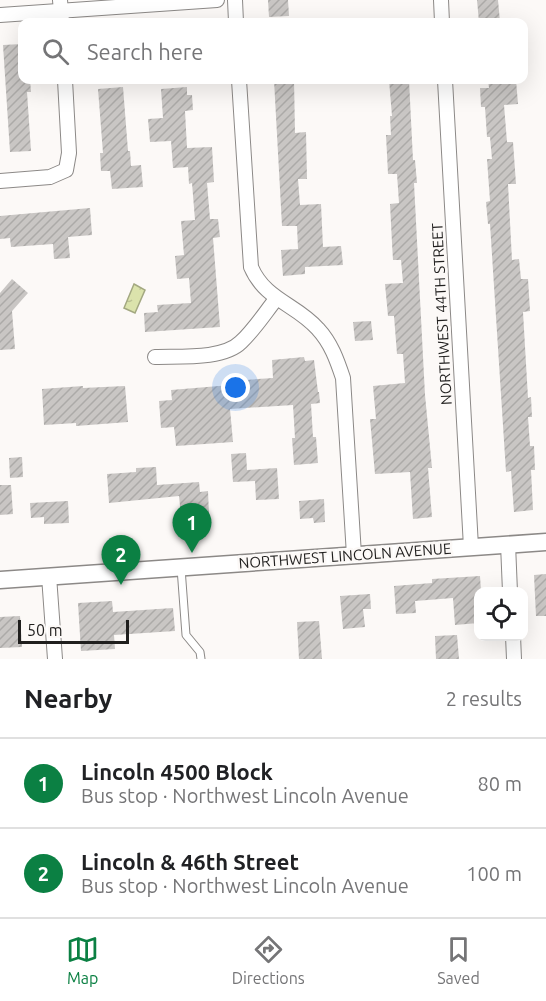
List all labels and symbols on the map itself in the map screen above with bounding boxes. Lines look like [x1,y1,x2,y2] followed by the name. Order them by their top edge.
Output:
[428,222,455,405] street label: NORTHWEST 44TH STREET
[221,373,250,402] your location
[172,504,212,553] pin: 1
[102,536,140,585] pin: 2
[238,540,452,571] street label: NORTHWEST LINCOLN AVENUE
[18,617,129,644] scale bar

